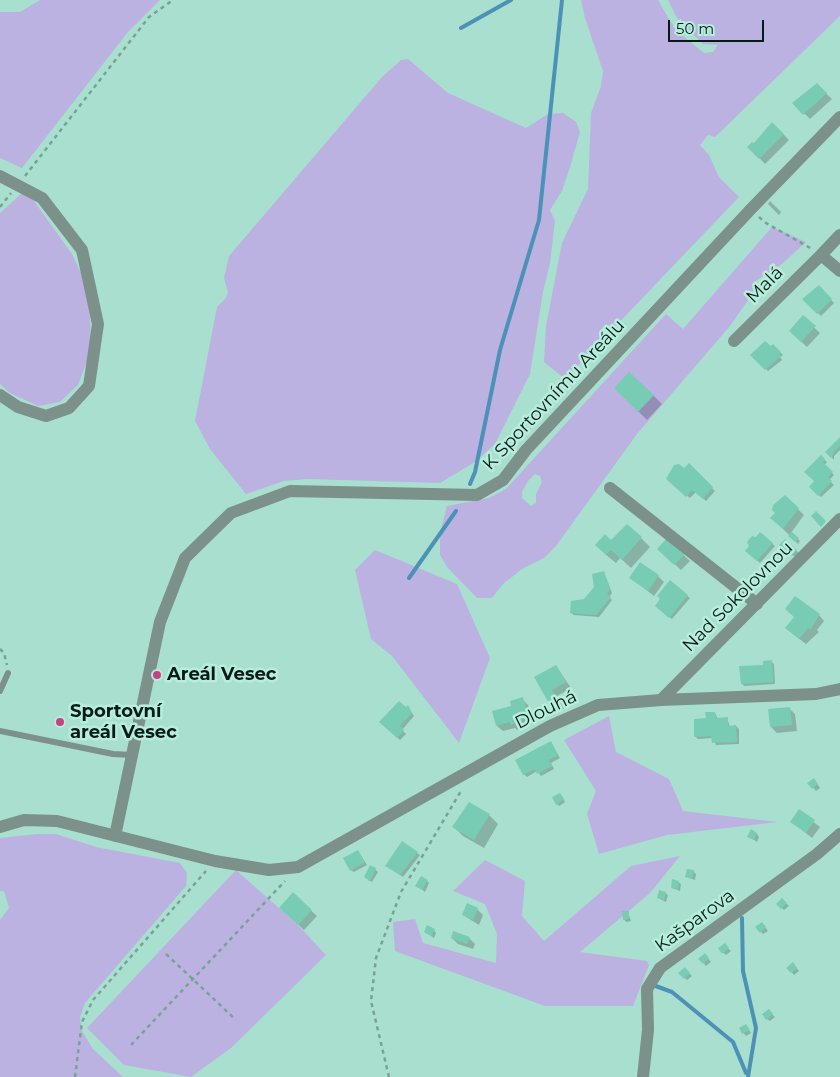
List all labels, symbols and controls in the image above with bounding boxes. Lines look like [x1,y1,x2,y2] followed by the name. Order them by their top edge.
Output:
[670,10,766,42] scale bar
[676,19,714,38] text: 50 m
[742,262,788,308] street label: Malá
[478,315,630,475] street label: K Sportovnímu Areálu
[678,537,798,657] street label: Nad Sokolovnou
[167,664,276,686] place label: Areál Vesec
[151,669,163,681] marker: Areál Vesec
[512,686,580,734] street label: Dlouhá
[70,701,177,744] place label: Sportovní areál Vesec
[54,716,66,728] marker: Sportovní areál Vesec
[651,885,739,957] street label: Kašparova

